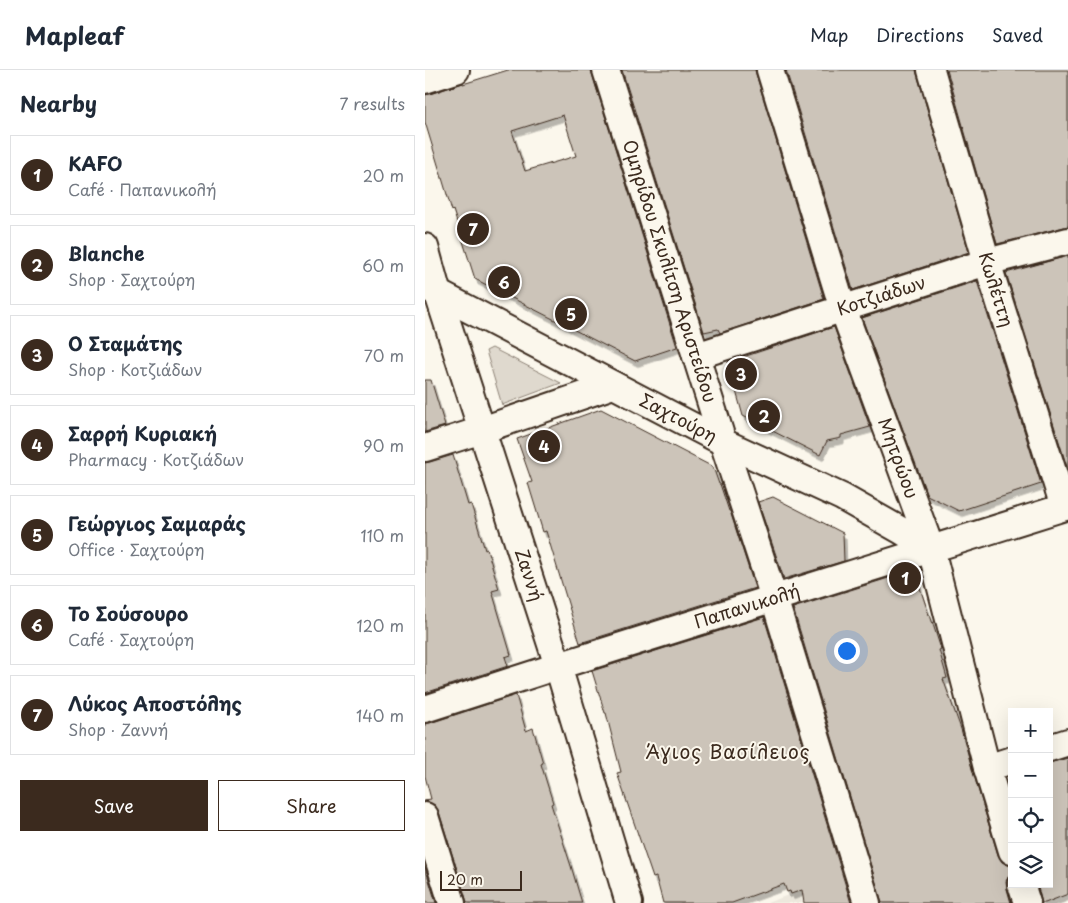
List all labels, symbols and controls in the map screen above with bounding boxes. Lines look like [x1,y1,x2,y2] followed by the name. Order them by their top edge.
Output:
[25,17,124,53] text: Mapleaf
[810,21,848,48] text: Map
[876,21,964,48] text: Directions
[992,21,1043,48] text: Saved
[20,87,97,119] text: Nearby
[340,91,405,115] text: 7 results
[617,136,725,406] street label: Ομηρίδου Σκυλίτση Αριστείδου
[68,149,122,177] text: KAFO
[33,163,41,187] text: 1
[363,163,404,187] text: 20 m
[68,177,217,201] text: Café · Παπανικολή
[457,210,489,248] pin: 7
[68,239,144,267] text: Blanche
[973,249,1022,330] street label: Κωλέττη
[31,253,43,277] text: 2
[362,253,404,277] text: 60 m
[488,263,520,301] pin: 6
[68,267,195,291] text: Shop · Σαχτούρη
[833,268,929,322] street label: Κοτζιάδων
[555,295,587,333] pin: 5
[68,329,183,357] text: Ο Σταμάτης
[32,343,42,367] text: 3
[364,343,404,367] text: 70 m
[725,355,757,393] pin: 3
[68,357,202,381] text: Shop · Κοτζιάδων
[635,386,722,449] street label: Σαχτούρη
[748,397,780,435] pin: 2
[872,414,926,502] street label: Μητρώου
[68,419,217,447] text: Σαρρή Κυριακή
[528,427,560,465] pin: 4
[32,433,42,457] text: 4
[363,433,404,457] text: 90 m
[68,447,244,471] text: Pharmacy · Κοτζιάδων
[68,509,246,537] text: Γεώργιος Σαμαράς
[32,523,42,547] text: 5
[361,523,404,547] text: 110 m
[68,537,204,561] text: Office · Σαχτούρη
[509,545,551,604] street label: Ζαννή
[889,559,921,597] pin: 1
[690,576,803,634] street label: Παπανικολή
[68,599,188,627] text: Το Σούσουρο
[31,613,43,637] text: 6
[357,613,404,637] text: 120 m
[68,627,194,651] text: Café · Σαχτούρη
[834,638,860,664] your location
[68,689,242,717] text: Λύκος Αποστόλης
[32,703,42,727] text: 7
[356,703,404,727] text: 140 m
[1008,708,1053,888] map controls
[1008,708,1053,753] button: +
[68,717,168,741] text: Shop · Ζαννή
[646,737,810,765] district label: Άγιος Βασίλειος
[1008,753,1053,798] button: −
[20,780,208,831] button: Save
[218,780,405,831] button: Share
[1008,798,1053,843] button: locate
[1008,843,1053,888] button: layers
[440,868,523,891] scale bar
[447,869,483,890] text: 20 m

